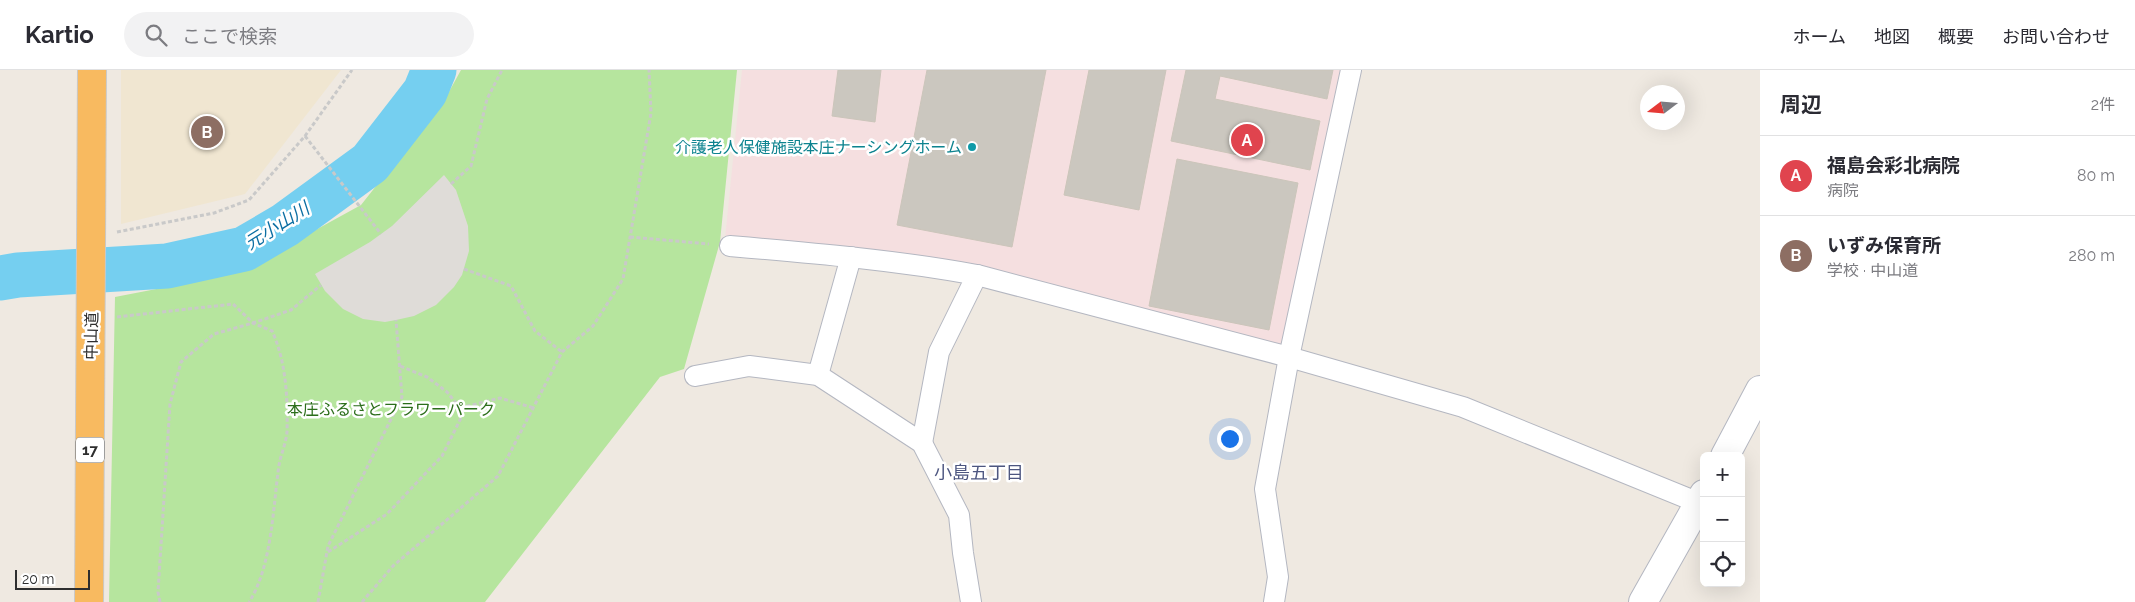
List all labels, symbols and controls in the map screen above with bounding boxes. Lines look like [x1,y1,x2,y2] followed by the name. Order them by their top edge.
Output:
[124,12,474,57] search box
[25,20,94,49] text: Kartio
[142,21,170,49] icon: search
[182,25,277,47] text: ここで検索
[1793,26,1846,47] text: ホーム
[1874,26,1910,47] text: 地図
[1938,26,1974,47] text: 概要
[2002,26,2110,47] text: お問い合わせ
[1640,85,1685,130] north arrow
[1780,92,1822,117] text: 周辺
[2091,95,2115,114] text: 2件
[191,113,223,151] pin: B
[1231,121,1263,159] pin: A
[675,138,962,157] place label: 介護老人保健施設本庄ナーシングホーム
[966,141,978,153] marker: 介護老人保健施設本庄ナーシングホーム
[1827,154,1960,176] text: 福島会彩北病院
[1791,166,1801,185] text: A
[2077,166,2115,185] text: 80 m
[1827,181,1859,200] text: 病院
[241,197,315,254] water label: 元小山川
[1827,234,1941,256] text: いずみ保育所
[1791,246,1801,265] text: B
[2069,246,2115,265] text: 280 m
[1827,261,1918,280] text: 学校 · 中山道
[82,312,101,360] street label: 中山道
[287,400,495,419] park label: 本庄ふるさとフラワーパーク
[1217,426,1243,452] your location
[76,438,104,462] road number: 17
[1700,452,1745,587] map controls
[1700,452,1745,497] button: +
[934,462,1024,483] district label: 小島五丁目
[1700,497,1745,542] button: −
[1700,542,1745,587] button: locate
[15,567,90,590] scale bar
[22,571,54,587] text: 20 m

